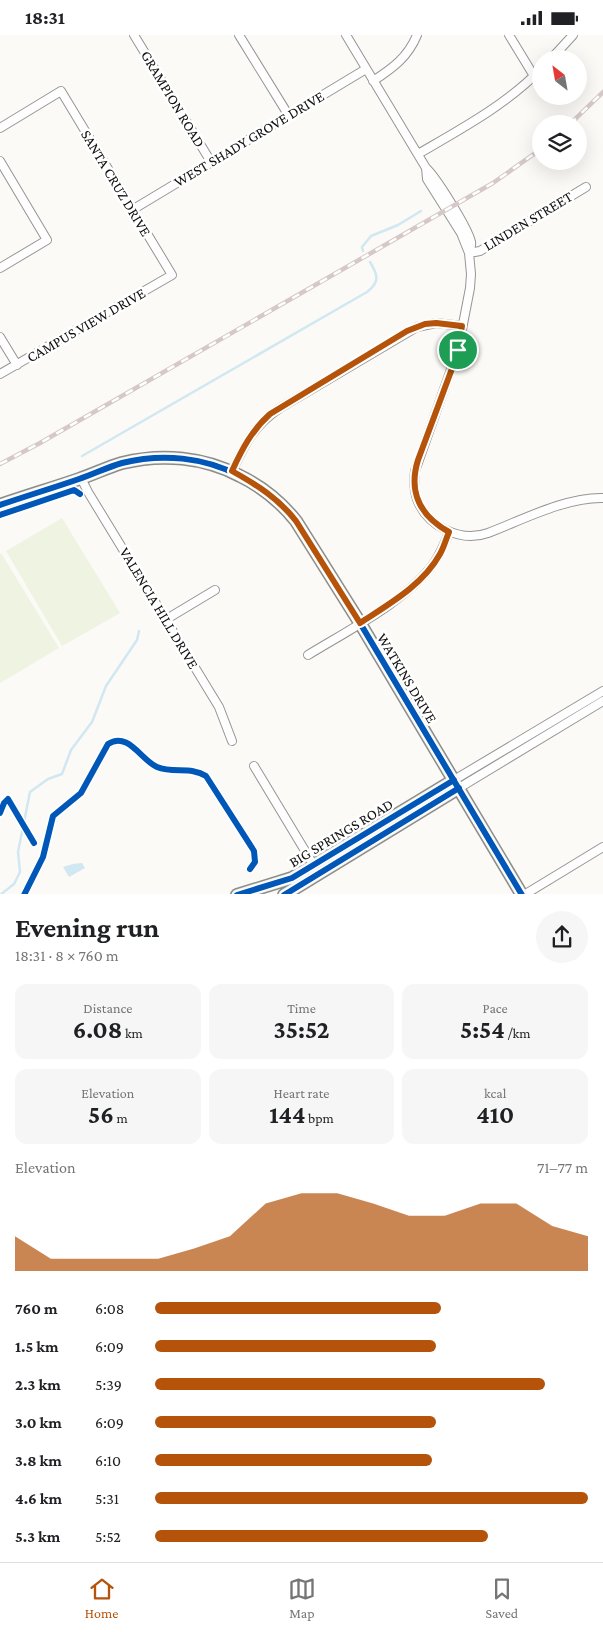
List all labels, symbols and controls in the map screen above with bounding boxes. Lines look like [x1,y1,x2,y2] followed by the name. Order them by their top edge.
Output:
[25,7,65,28] text: 18:31
[138,48,208,150] street label: GRAMPION ROAD
[532,50,588,105] north arrow
[532,50,587,170] map controls
[171,88,327,190] street label: WEST SHADY GROVE DRIVE
[532,115,587,170] button: layers
[78,127,154,239] street label: SANTA CRUZ DRIVE
[481,188,575,254] street label: LINDEN STREET
[24,285,148,365] street label: CAMPUS VIEW DRIVE
[437,329,479,371] pin
[444,336,472,364] icon: arrive
[116,545,202,671] street label: VALENCIA HILL DRIVE
[374,630,440,726] street label: WATKINS DRIVE
[286,796,396,870] street label: BIG SPRINGS ROAD
[536,911,588,963] button: share
[15,912,159,943] text: Evening run
[15,947,119,964] text: 18:31 · 8 × 760 m
[83,1000,132,1016] text: Distance
[287,1000,316,1016] text: Time
[483,1000,508,1016] text: Pace
[73,1016,122,1043] text: 6.08
[273,1016,330,1043] text: 35:52
[460,1016,505,1043] text: 5:54
[122,1025,143,1041] text: km
[505,1025,530,1041] text: /km
[81,1085,134,1101] text: Elevation
[274,1085,329,1101] text: Heart rate
[484,1085,506,1101] text: kcal
[88,1101,114,1128] text: 56
[269,1101,305,1128] text: 144
[476,1101,514,1128] text: 410
[114,1110,128,1126] text: m
[305,1110,334,1126] text: bpm
[15,1159,76,1176] text: Elevation
[537,1159,588,1176] text: 71–77 m
[15,1300,58,1317] text: 760 m
[95,1300,124,1317] text: 6:08
[15,1338,59,1355] text: 1.5 km
[95,1338,124,1355] text: 6:09
[15,1376,61,1393] text: 2.3 km
[95,1376,122,1393] text: 5:39
[15,1414,62,1431] text: 3.0 km
[95,1414,124,1431] text: 6:09
[15,1452,62,1469] text: 3.8 km
[95,1452,121,1469] text: 6:10
[15,1490,62,1507] text: 4.6 km
[95,1490,119,1507] text: 5:31
[15,1528,60,1545] text: 5.3 km
[95,1528,121,1545] text: 5:52
[85,1575,118,1621] tab: Home
[288,1575,316,1621] tab: Map
[485,1575,518,1621] tab: Saved

